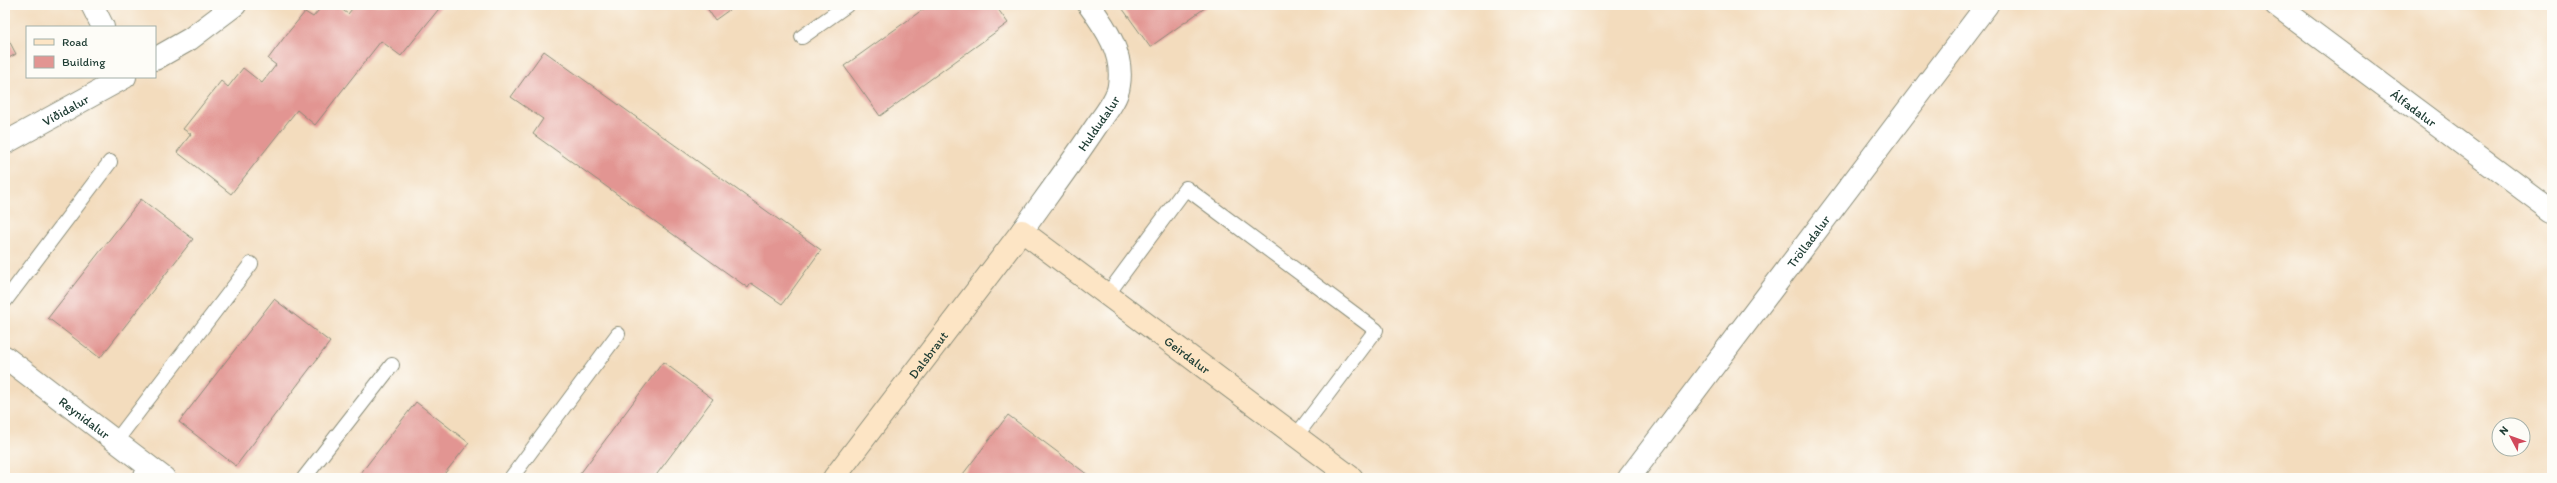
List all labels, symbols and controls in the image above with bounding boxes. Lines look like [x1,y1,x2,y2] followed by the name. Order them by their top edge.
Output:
[26,26,156,78] legend
[62,35,88,49] text: Road
[62,55,106,69] text: Building
[2388,86,2439,130] street label: Álfadalur
[40,91,92,129] street label: Víðidalur
[1075,93,1123,154] street label: Huldudalur
[1784,212,1834,271] street label: Trölladalur
[906,328,951,382] street label: Dalsbraut
[1161,333,1214,378] street label: Geirdalur
[56,394,113,442] street label: Reynidalur
[2491,417,2531,457] north arrow
[2496,424,2511,438] text: N

